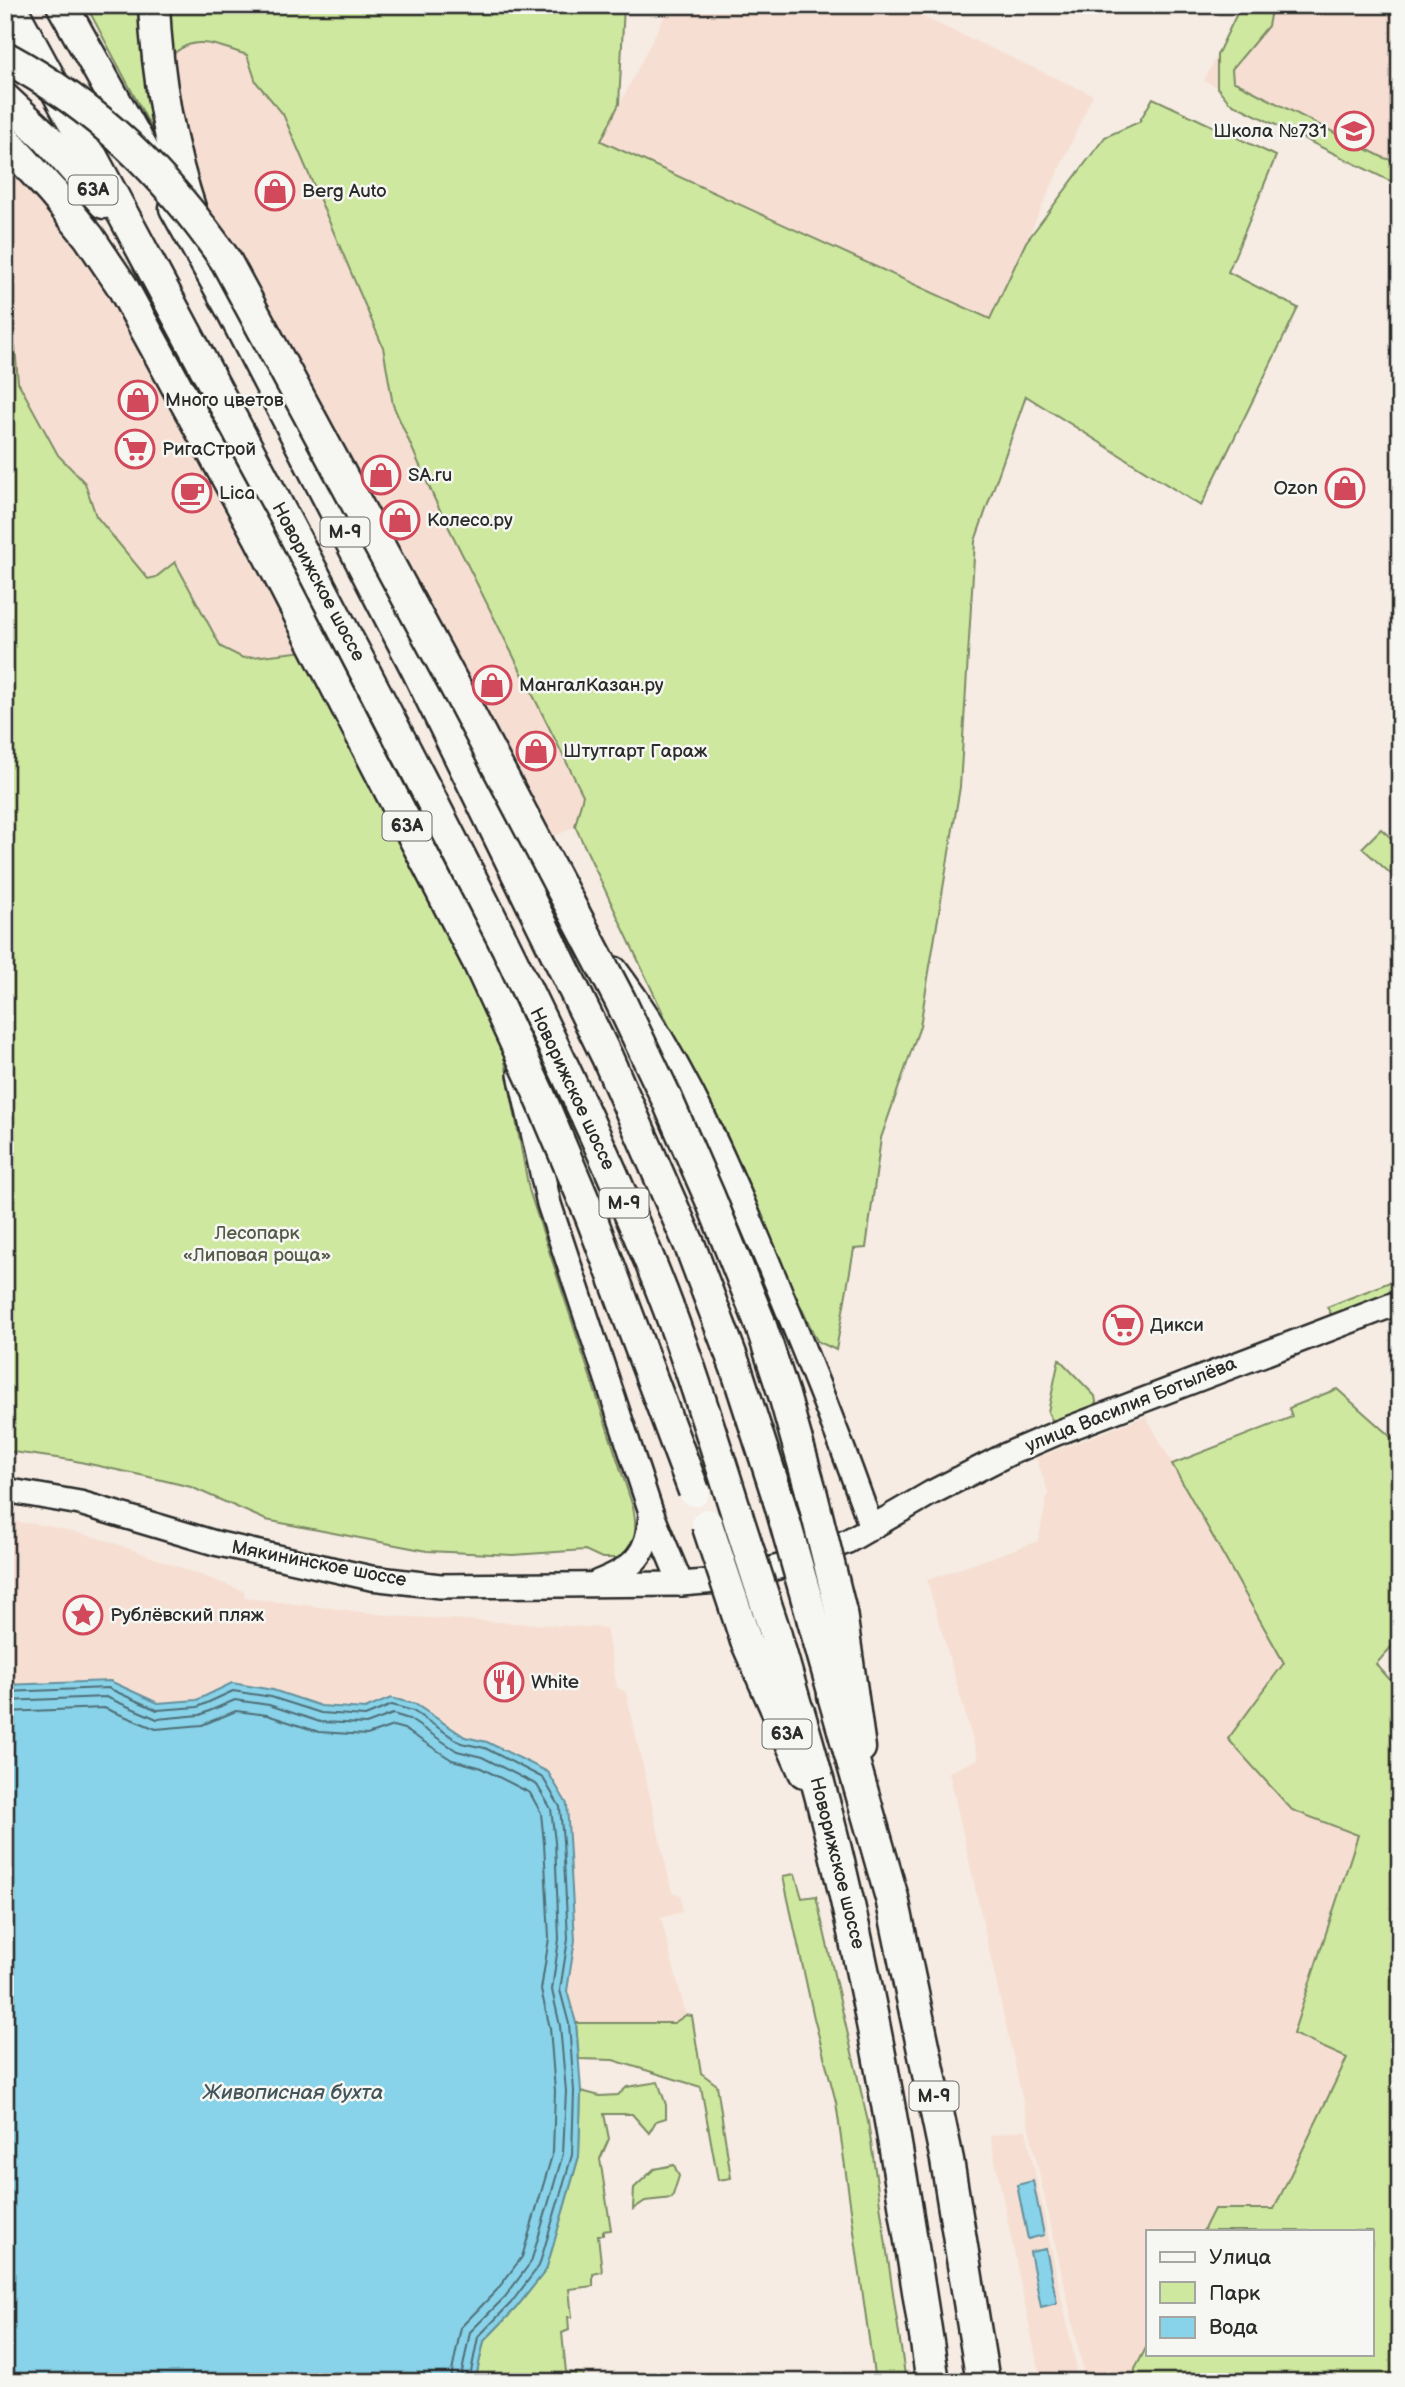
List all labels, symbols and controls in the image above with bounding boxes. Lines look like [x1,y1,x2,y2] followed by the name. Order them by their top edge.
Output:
[1333,110,1375,152] school or university icon: Школа №731
[1213,120,1327,143] place label: Школа №731
[254,170,296,212] shop icon: Berg Auto
[68,176,118,204] road number: 63A
[302,180,387,203] place label: Berg Auto
[117,379,159,421] shop icon: Много цветов
[165,389,284,412] place label: Много цветов
[114,428,156,470] supermarket icon: РигаСтрой
[162,438,256,461] place label: РигаСтрой
[360,454,402,496] shop icon: SA.ru
[408,464,452,487] place label: SA.ru
[1324,467,1366,509] shop icon: Ozon
[171,472,213,514] cafe icon: Lica
[1273,477,1318,500] place label: Ozon
[219,482,255,505] place label: Lica
[266,499,370,666] street label: Новорижское шоссе
[379,499,421,541] shop icon: Колесо.ру
[427,509,513,532] place label: Колесо.ру
[320,518,370,546] road number: М-9
[471,664,513,706] shop icon: МангалКазан.ру
[519,674,664,697] place label: МангалКазан.ру
[515,730,557,772] shop icon: Штутгарт Гараж
[563,740,708,763] place label: Штутгарт Гараж
[382,812,432,840] road number: 63A
[524,1004,620,1174] street label: Новорижское шоссе
[600,1188,648,1218] road number: М-9
[183,1222,331,1267] park label: Лесопарк «Липовая роща»
[1102,1304,1144,1346] supermarket icon: Дикси
[1150,1314,1204,1337] place label: Дикси
[1022,1352,1240,1458] street label: улица Василия Ботылёва
[230,1536,409,1592] street label: Мякининское шоссе
[62,1594,104,1636] place icon: Рублёвский пляж
[110,1604,265,1627] place label: Рублёвский пляж
[483,1661,525,1703] restaurant icon: White
[531,1671,579,1694] place label: White
[762,1720,812,1749] road number: 63A
[804,1775,870,1952] street label: Новорижское шоссе
[202,2080,383,2105] water label: Живописная бухта
[909,2082,958,2110] road number: М-9
[1146,2230,1374,2356] legend
[1209,2245,1272,2270] text: Улица
[1209,2281,1260,2306] text: Парк
[1209,2315,1258,2340] text: Вода

